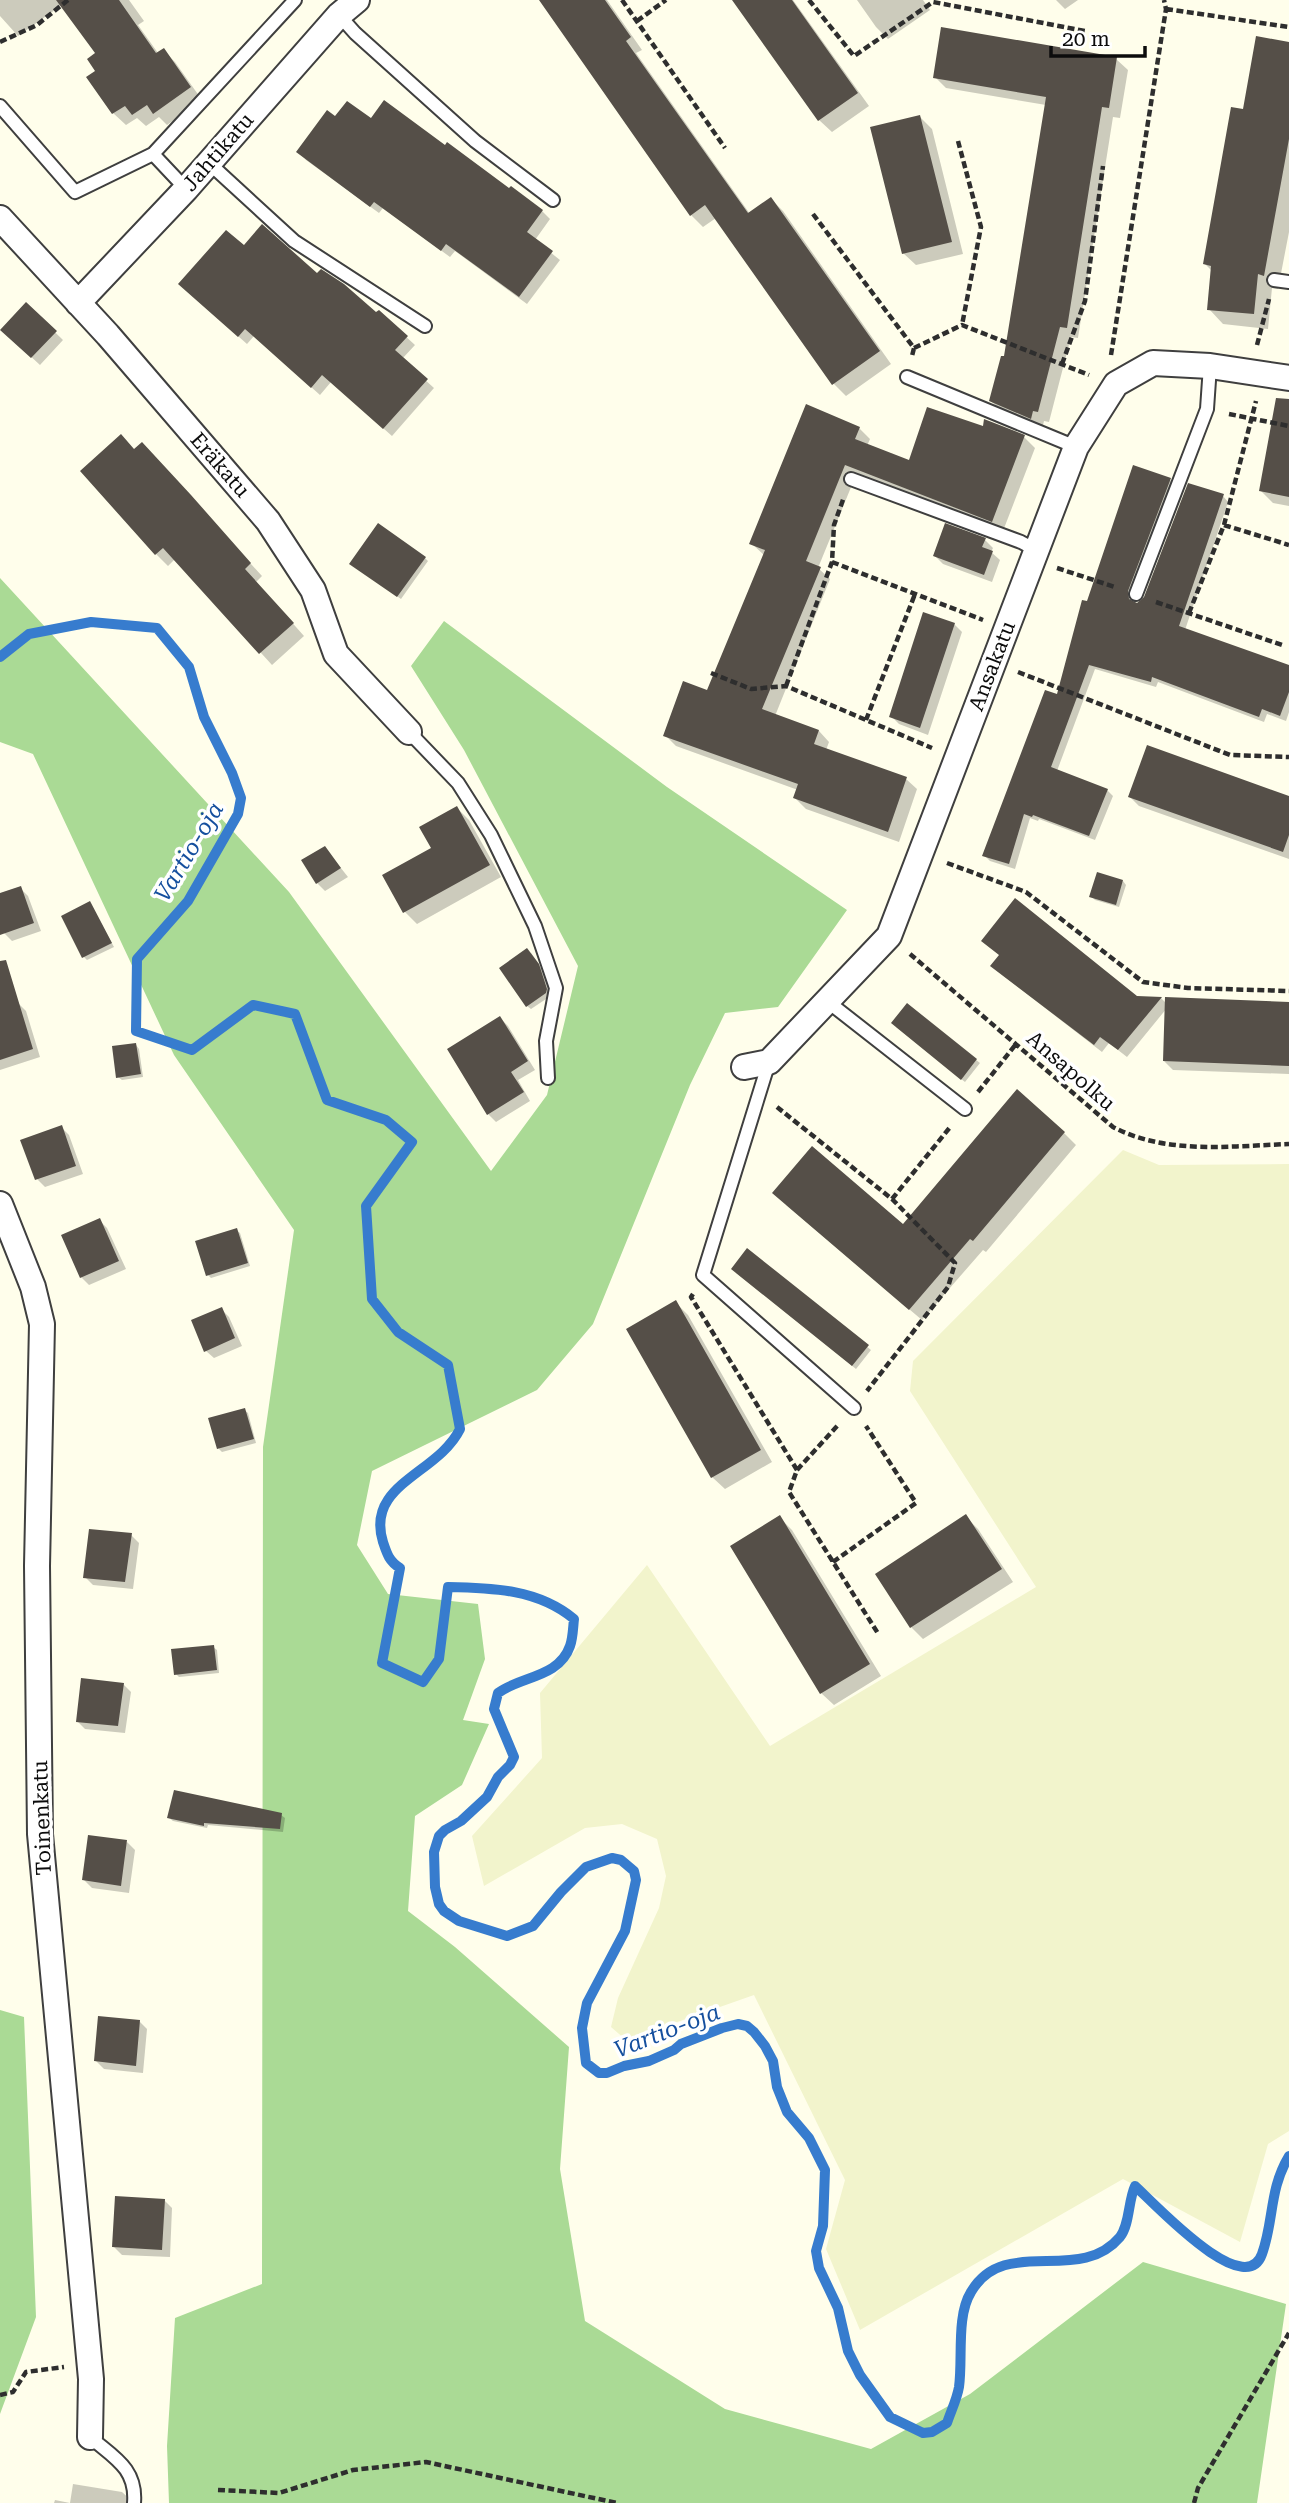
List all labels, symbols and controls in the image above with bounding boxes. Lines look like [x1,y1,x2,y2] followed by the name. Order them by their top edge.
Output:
[1051,14,1146,58] scale bar
[1062,27,1110,51] text: 20 m
[178,108,258,196] street label: Jahtikatu
[185,428,255,502] street label: Eräkatu
[964,618,1020,714] street label: Ansakatu
[149,797,229,907] water label: Vartio-oja
[1022,1026,1120,1116] street label: Ansapolku
[28,1760,56,1876] street label: Toinenkatu
[610,1998,724,2064] water label: Vartio-oja

